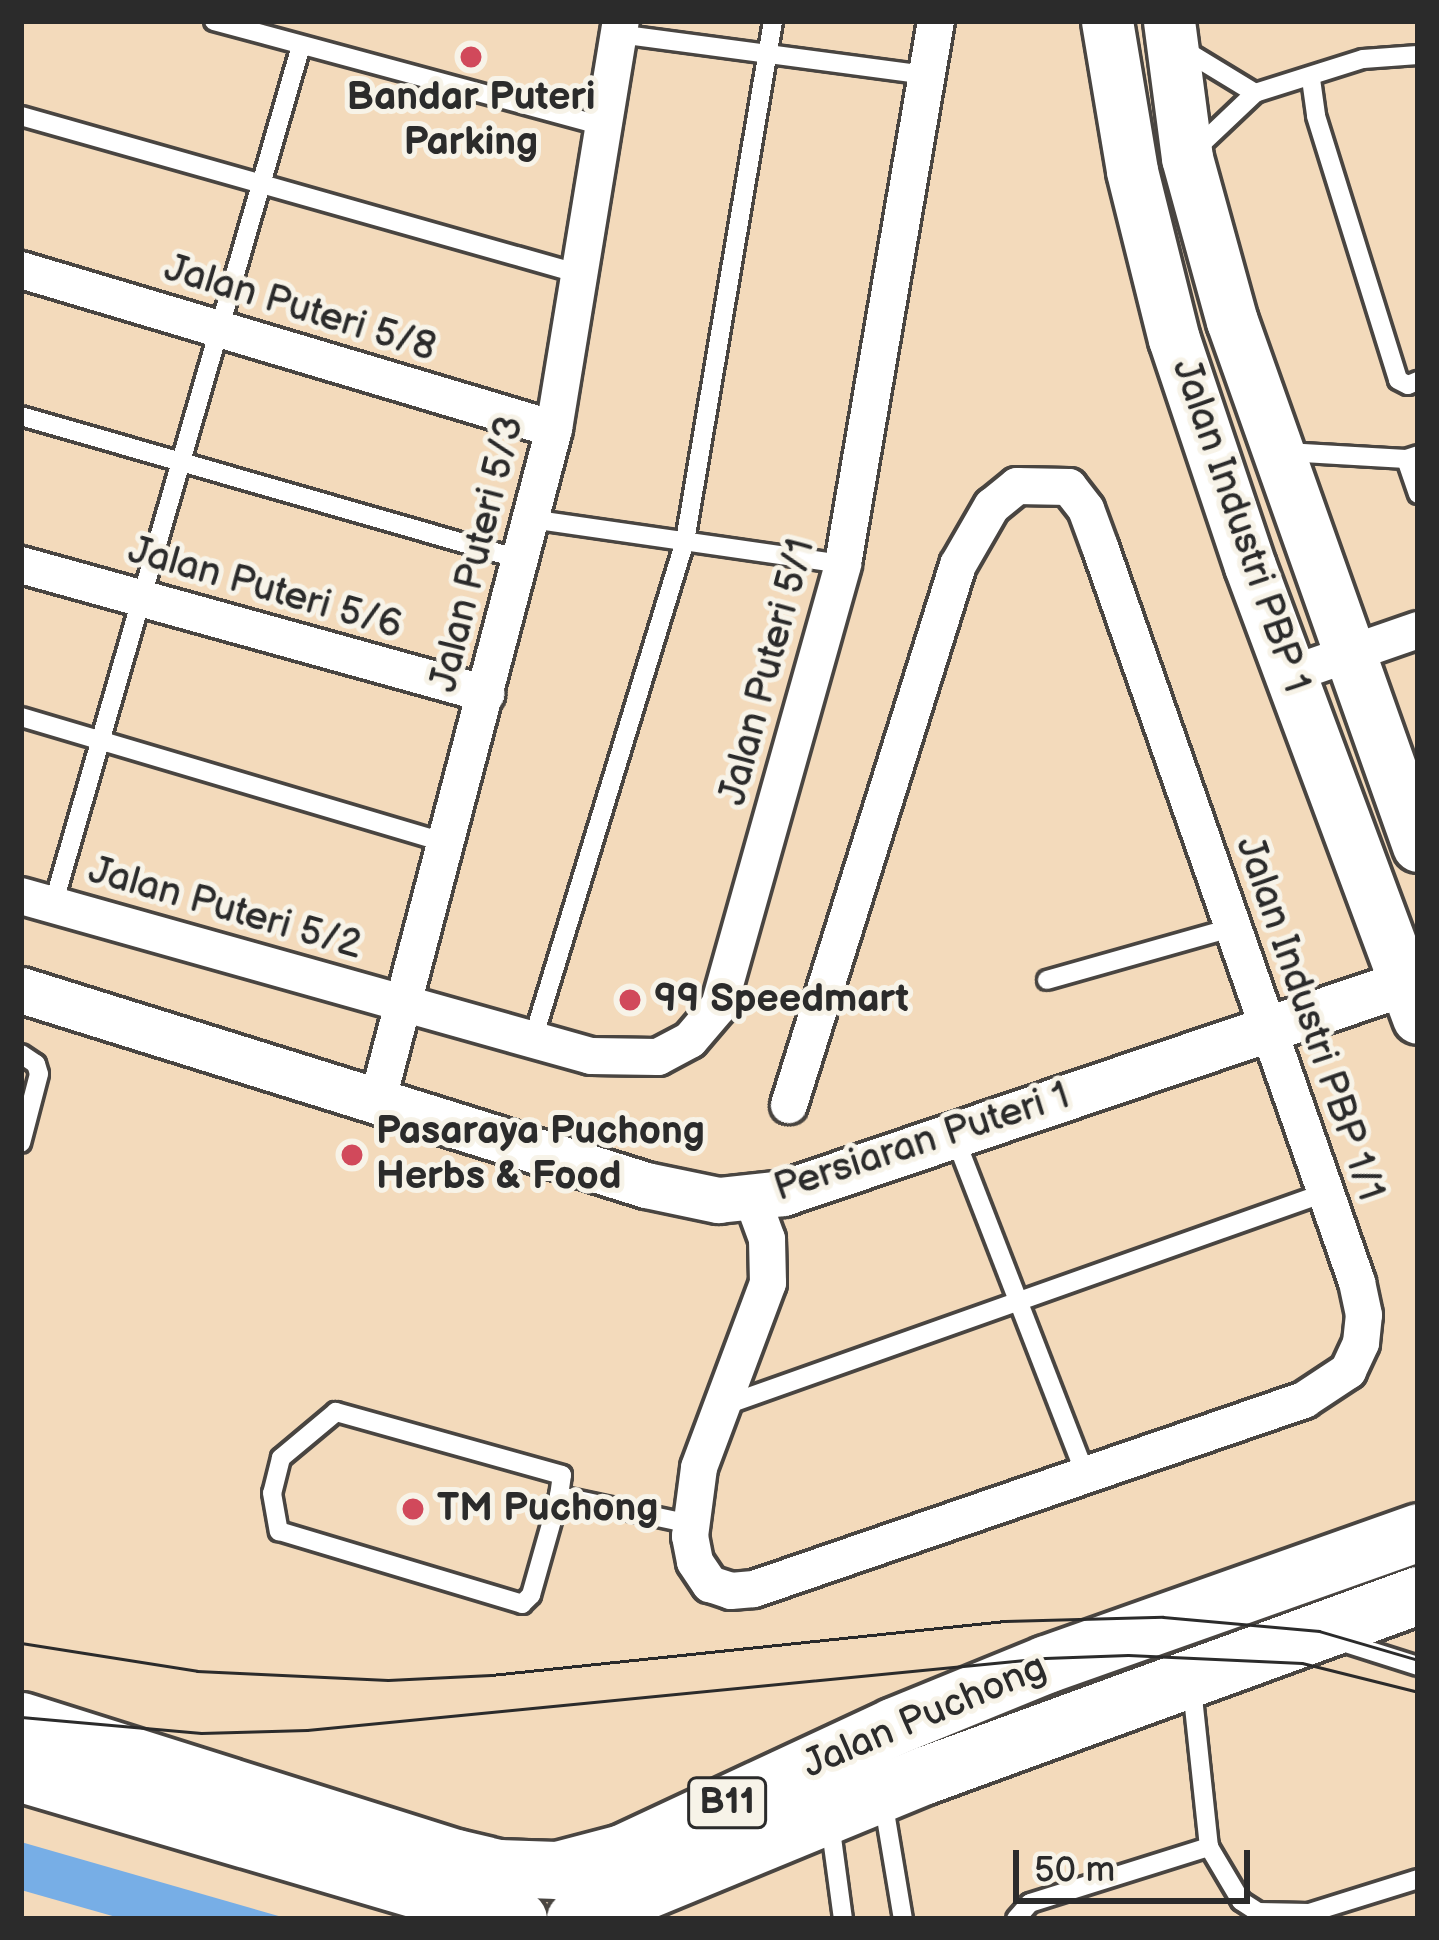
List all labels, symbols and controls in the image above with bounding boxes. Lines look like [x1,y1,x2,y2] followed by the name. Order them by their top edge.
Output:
[458,44,484,70] marker: Bandar Puteri Parking
[346,76,596,167] place label: Bandar Puteri Parking
[159,245,441,373] street label: Jalan Puteri 5/8
[1161,353,1319,699] street label: Jalan Industri PBP 1
[421,411,535,697] street label: Jalan Puteri 5/3
[123,528,407,650] street label: Jalan Puteri 5/6
[710,534,826,810] street label: Jalan Puteri 5/1
[1225,831,1393,1207] street label: Jalan Industri PBP 1/1
[83,848,367,970] street label: Jalan Puteri 5/2
[654,977,909,1023] place label: 99 Speedmart
[617,987,643,1013] marker: 99 Speedmart
[768,1073,1076,1213] street label: Persiaran Puteri 1
[376,1110,705,1201] place label: Pasaraya Puchong Herbs & Food
[339,1142,365,1168] marker: Pasaraya Puchong Herbs & Food
[437,1486,658,1532] place label: TM Puchong
[400,1496,426,1522] marker: TM Puchong
[796,1645,1054,1789] street label: Jalan Puchong
[685,1773,769,1833] road number: B11
[1019,1826,1256,1900] scale bar
[1034,1849,1115,1892] text: 50 m

